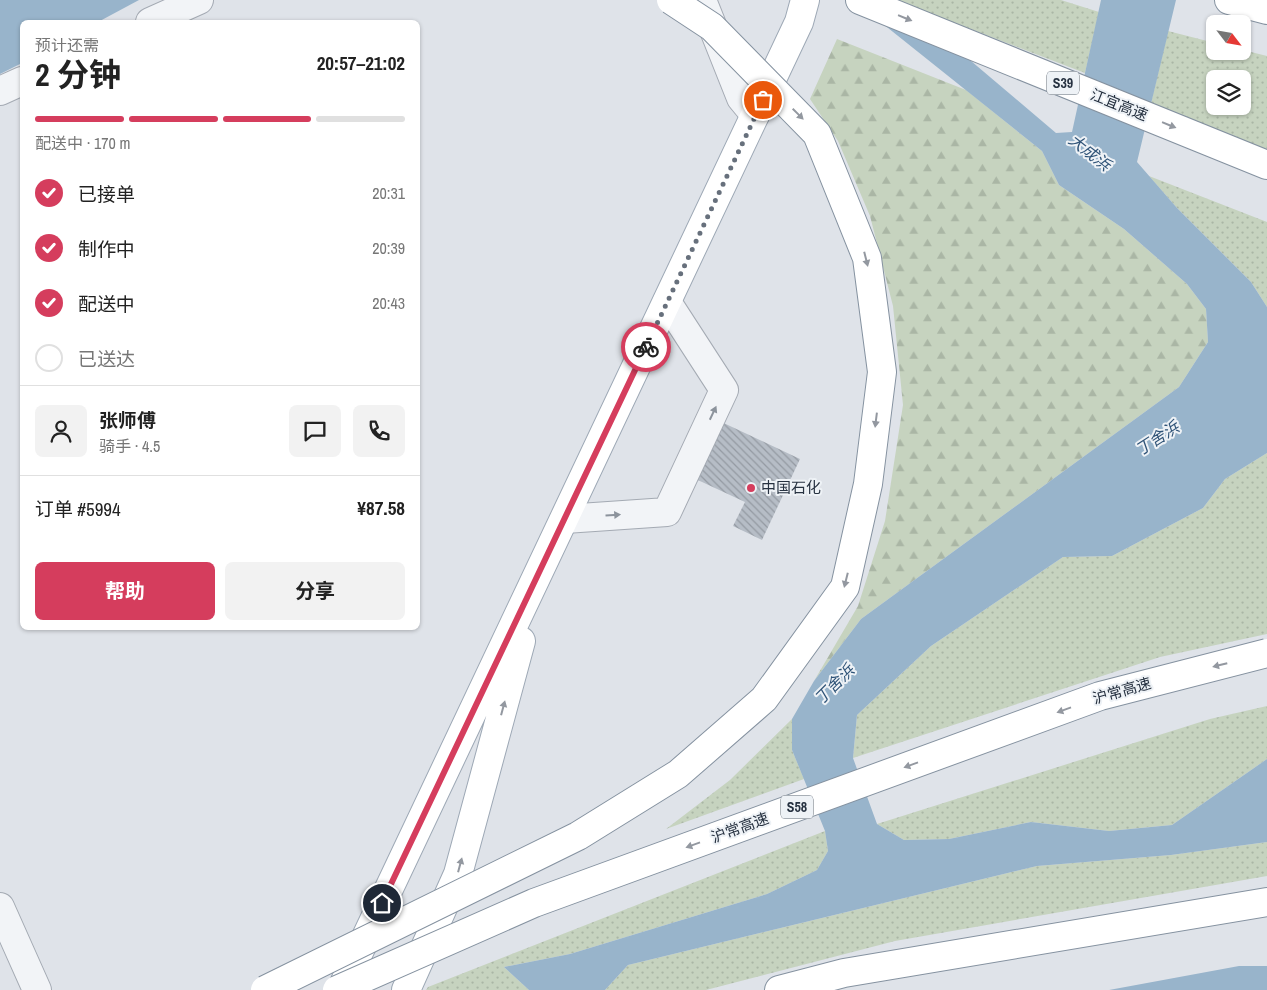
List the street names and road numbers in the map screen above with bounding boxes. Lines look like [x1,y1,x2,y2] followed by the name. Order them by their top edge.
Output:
[1047,72,1079,95] road number: S39
[1087,84,1151,126] street label: 江宜高速
[1090,672,1154,709] street label: 沪常高速
[781,796,813,819] road number: S58
[708,807,772,848] street label: 沪常高速

